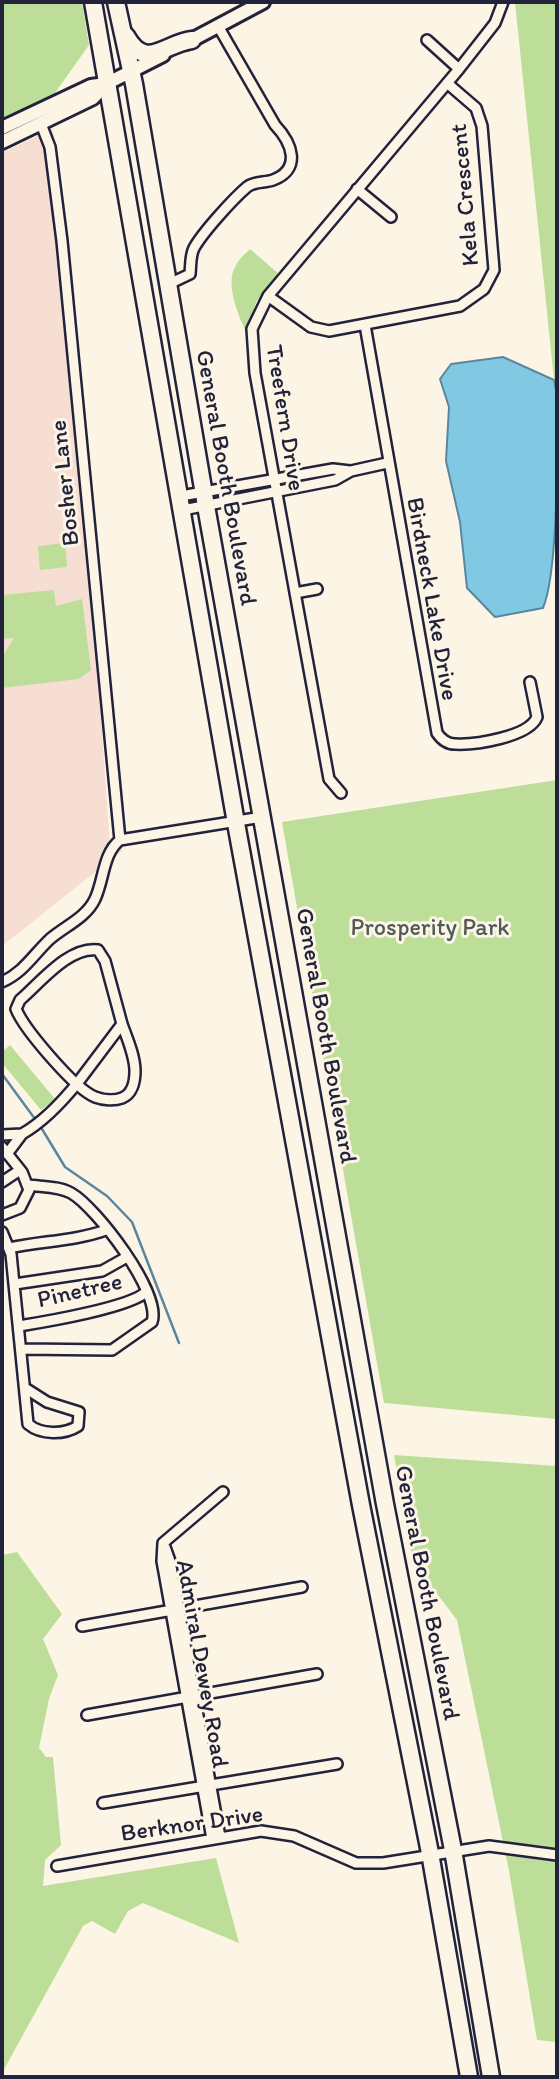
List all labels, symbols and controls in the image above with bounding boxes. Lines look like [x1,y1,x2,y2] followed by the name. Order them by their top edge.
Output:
[445,123,487,267] street label: Kela Crescent
[258,343,310,493] street label: Treefern Drive
[188,348,262,608] street label: General Booth Boulevard
[45,419,87,547] street label: Bosher Lane
[399,495,463,703] street label: Birdneck Lake Drive
[288,906,362,1166] street label: General Booth Boulevard
[351,915,509,943] park label: Prosperity Park
[35,1268,125,1316] street label: Pinetree
[387,1463,465,1723] street label: General Booth Boulevard
[168,1558,234,1770] street label: Admiral Dewey Road
[119,1801,265,1849] street label: Berknor Drive

